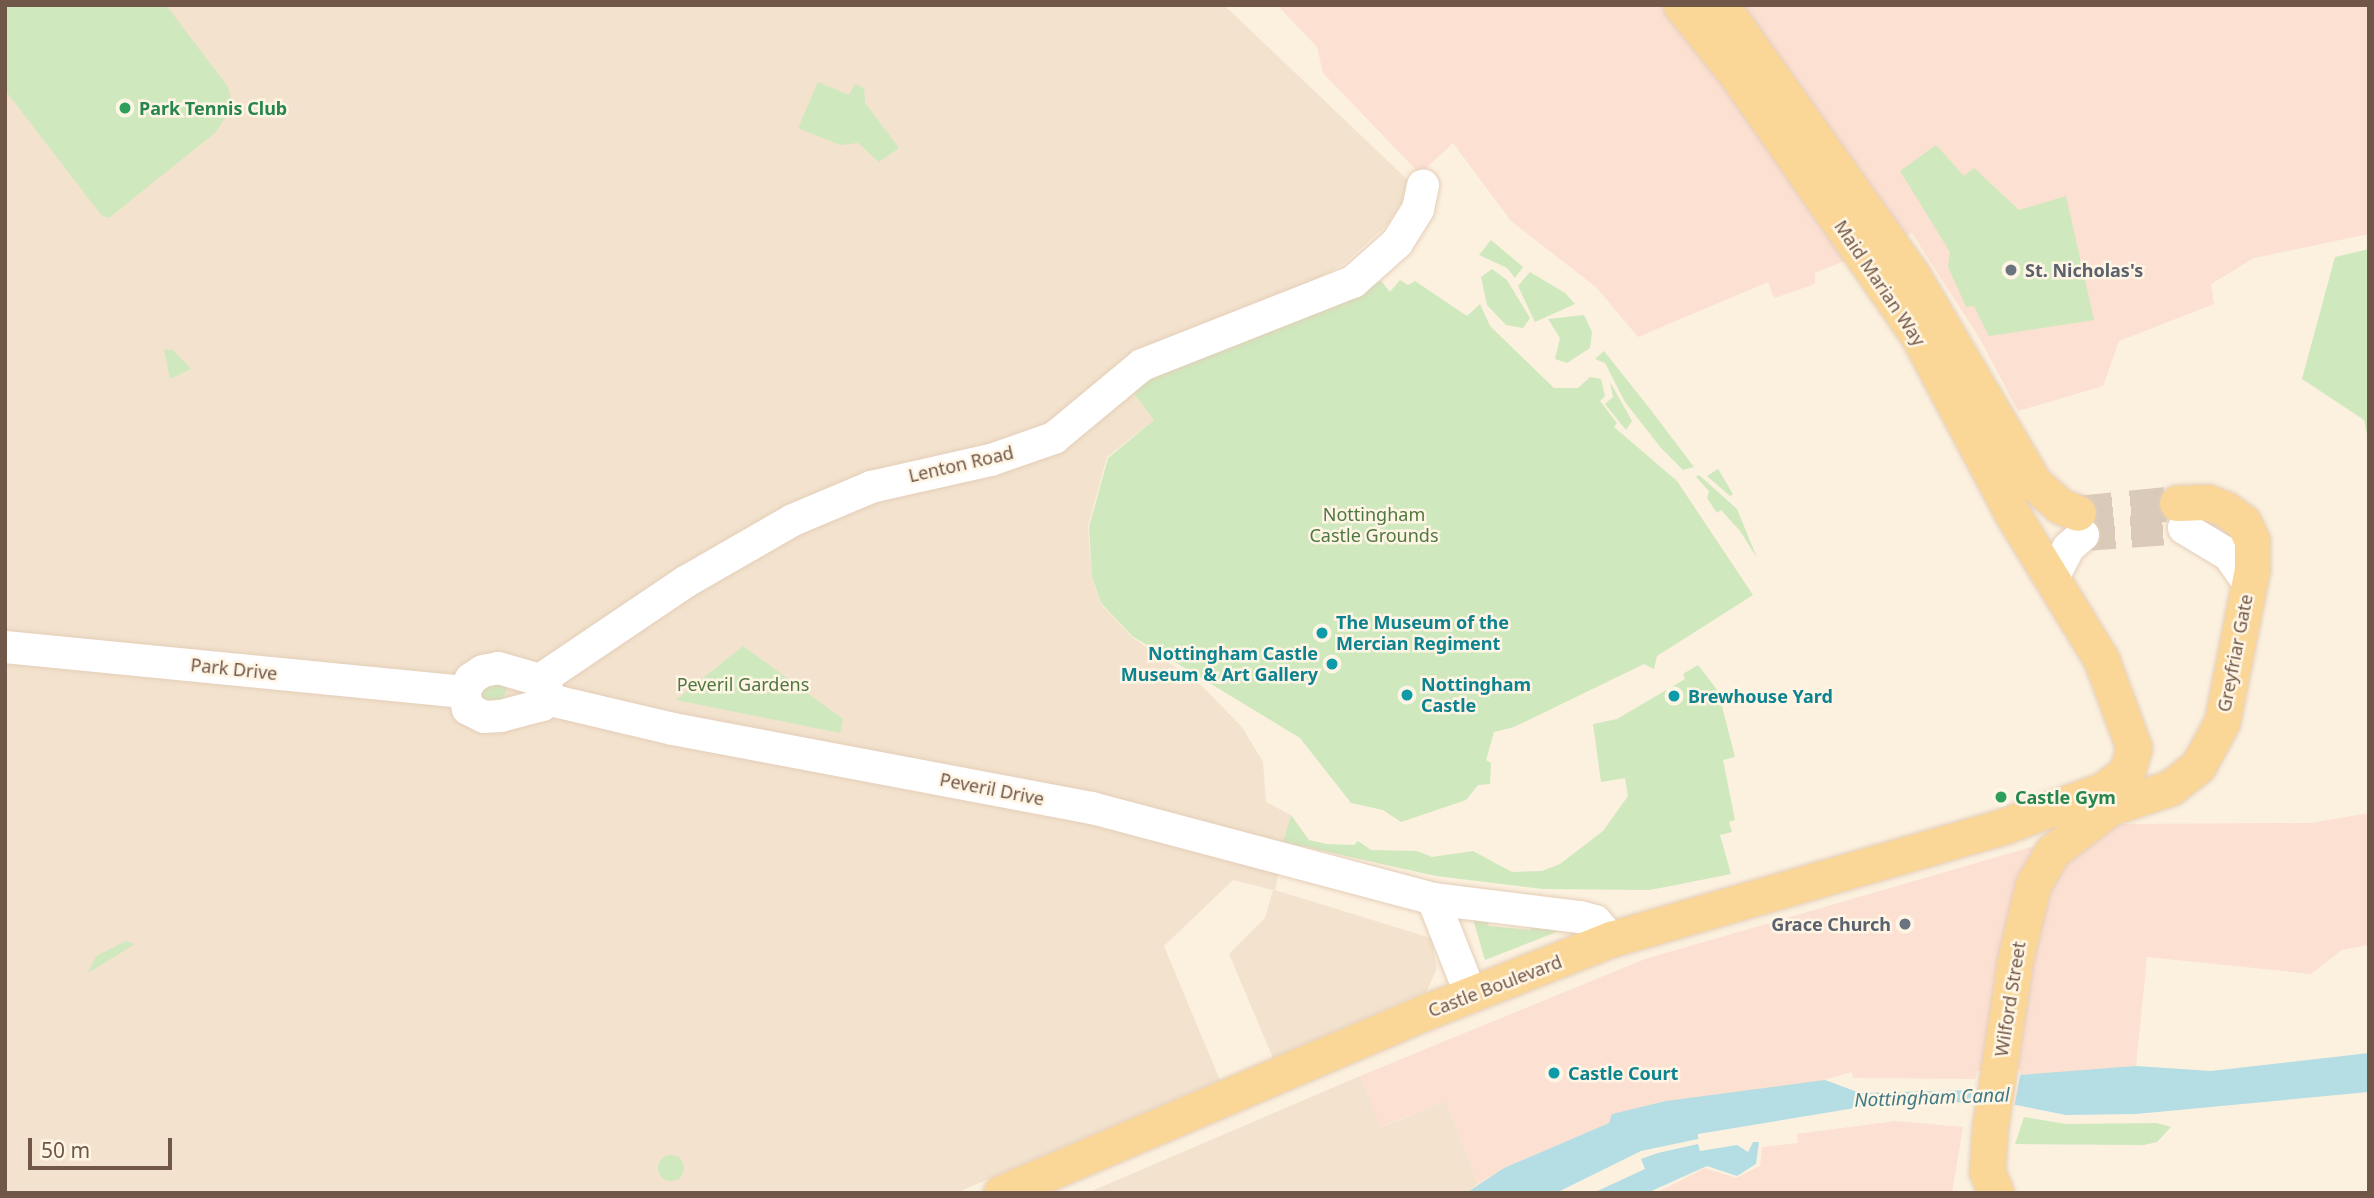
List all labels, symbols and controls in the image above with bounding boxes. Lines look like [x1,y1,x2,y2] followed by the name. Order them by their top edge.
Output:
[139,97,287,119] place label: Park Tennis Club
[117,100,133,116] marker: Park Tennis Club
[1830,216,1930,350] street label: Maid Marian Way
[2025,259,2143,281] place label: St. Nicholas's
[2003,262,2019,278] marker: St. Nicholas's
[906,441,1016,487] street label: Lenton Road
[1309,504,1439,546] park label: Nottingham Castle Grounds
[2213,592,2257,714] street label: Greyfriar Gate
[1336,612,1509,654] place label: The Museum of the Mercian Regiment
[1314,625,1330,641] marker: The Museum of the Mercian Regiment
[1121,643,1318,686] place label: Nottingham Castle Museum & Art Gallery
[189,654,279,684] street label: Park Drive
[1324,656,1340,672] marker: Nottingham Castle Museum & Art Gallery
[677,673,809,695] park label: Peveril Gardens
[1421,674,1531,716] place label: Nottingham Castle
[1688,685,1833,707] place label: Brewhouse Yard
[1399,687,1415,703] marker: Nottingham Castle
[1666,688,1682,704] marker: Brewhouse Yard
[938,768,1046,810] street label: Peveril Drive
[2015,786,2116,808] place label: Castle Gym
[1993,789,2009,805] marker: Castle Gym
[1771,913,1891,935] place label: Grace Church
[1897,916,1913,932] marker: Grace Church
[1990,940,2030,1058] street label: Wilford Street
[1425,951,1565,1021] street label: Castle Boulevard
[1568,1062,1678,1084] place label: Castle Court
[1546,1065,1562,1081] marker: Castle Court
[1854,1084,2010,1112] water label: Nottingham Canal
[32,1124,175,1168] scale bar
[41,1136,90,1164] text: 50 m

